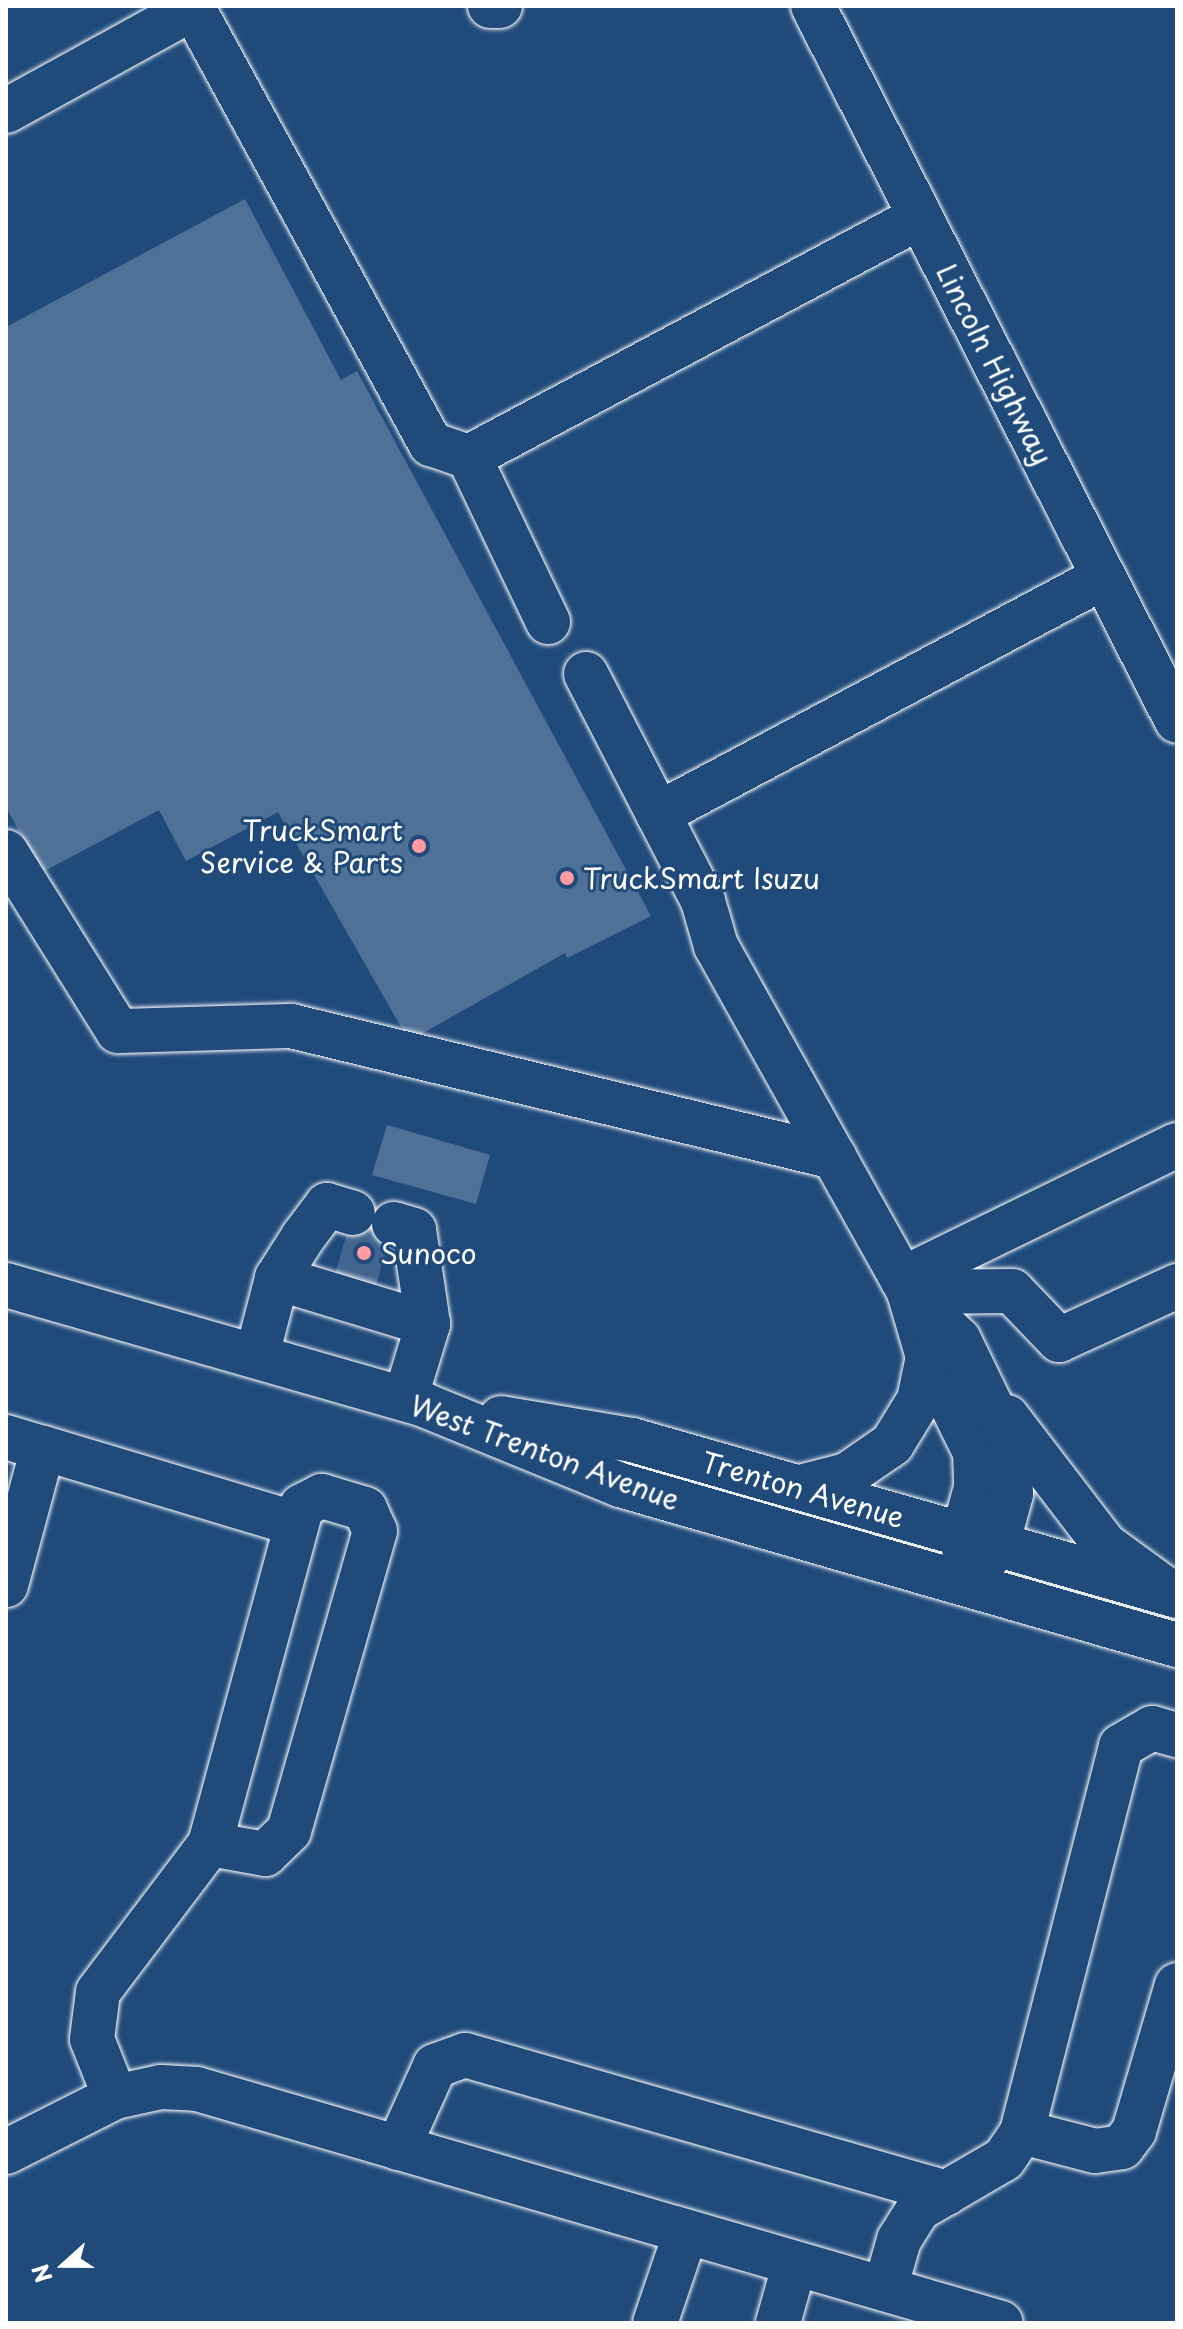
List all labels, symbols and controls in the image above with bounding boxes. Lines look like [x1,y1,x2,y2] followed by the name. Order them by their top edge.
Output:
[930,259,1060,469] street label: Lincoln Highway
[198,813,403,879] place label: TruckSmart Service & Parts
[410,837,428,855] marker: TruckSmart Service & Parts
[583,861,819,895] place label: TruckSmart Isuzu
[558,869,576,887] marker: TruckSmart Isuzu
[380,1236,477,1270] place label: Sunoco
[355,1244,373,1262] marker: Sunoco
[405,1388,685,1516] street label: West Trenton Avenue
[697,1444,909,1534] street label: Trenton Avenue
[24,2225,104,2305] north arrow
[23,2260,60,2288] text: N

